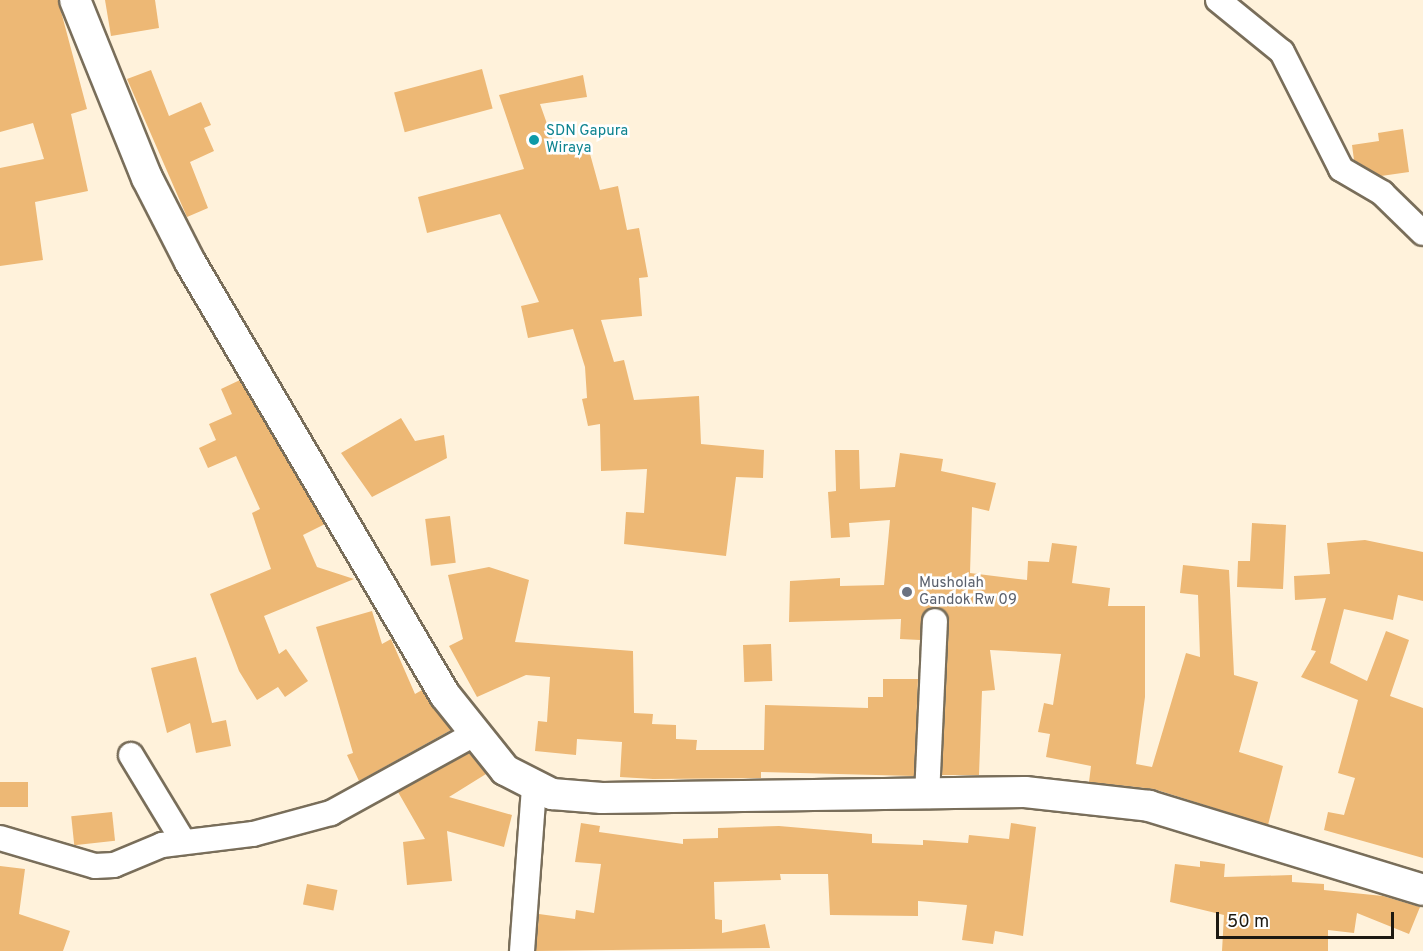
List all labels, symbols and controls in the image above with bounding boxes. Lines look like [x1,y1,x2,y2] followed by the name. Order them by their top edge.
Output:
[546,122,628,157] place label: SDN Gapura Wiraya
[527,133,541,147] marker: SDN Gapura Wiraya
[919,574,1017,609] place label: Musholah Gandok Rw 09
[900,585,914,599] marker: Musholah Gandok Rw 09
[1219,900,1398,938] scale bar
[1227,911,1269,934] text: 50 m

